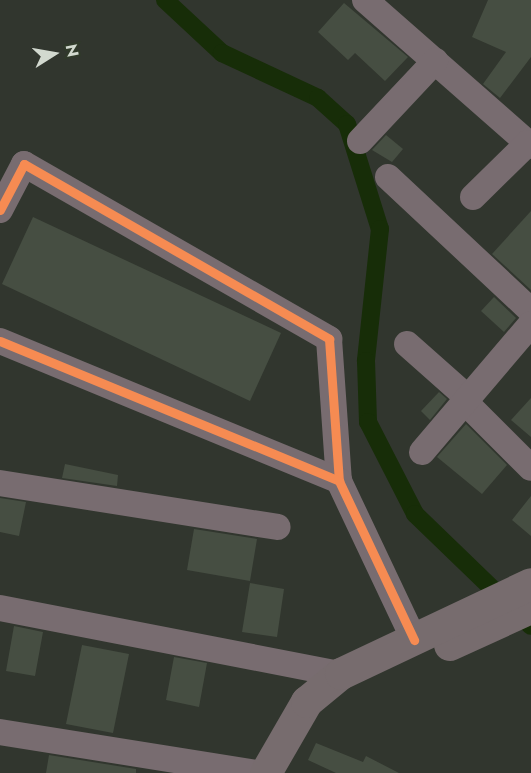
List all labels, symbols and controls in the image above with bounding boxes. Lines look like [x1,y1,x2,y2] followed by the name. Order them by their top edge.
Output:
[24,24,84,84] north arrow
[60,42,85,59] text: N

